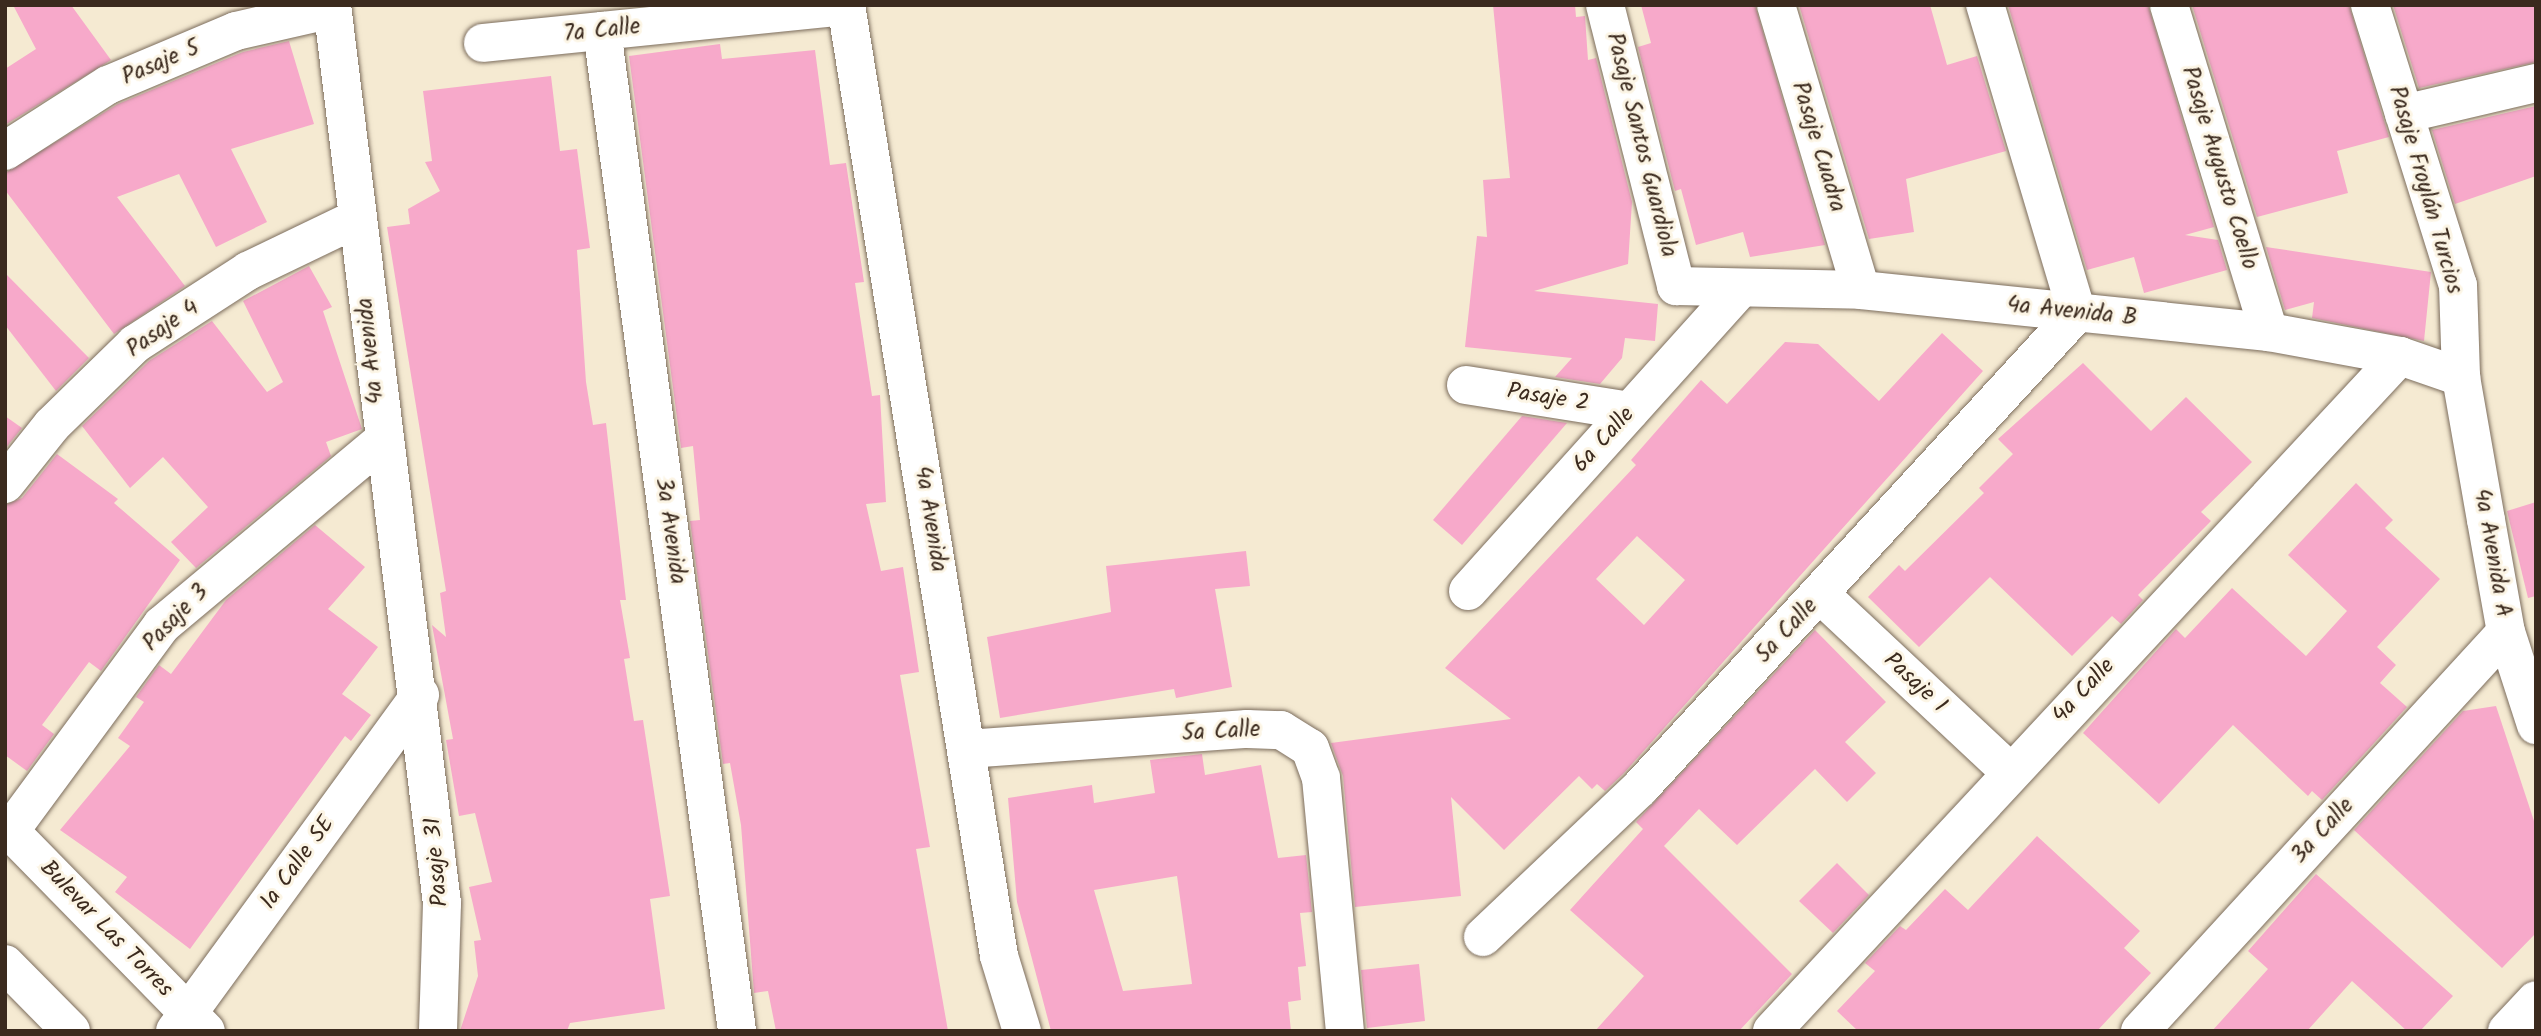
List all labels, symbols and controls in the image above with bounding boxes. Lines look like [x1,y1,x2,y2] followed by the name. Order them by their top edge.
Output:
[562,13,642,49] street label: 7a Calle
[1600,30,1682,260] street label: Pasaje Santos Guardiola
[118,34,204,92] street label: Pasaje 5
[2175,63,2263,273] street label: Pasaje Augusto Coello
[1785,79,1851,215] street label: Pasaje Cuadra
[2382,83,2468,297] street label: Pasaje Froylán Turcios
[2006,291,2138,333] street label: 4a Avenida B
[122,294,204,364] street label: Pasaje 4
[352,296,390,406] street label: 4a Avenida
[1505,378,1591,418] street label: Pasaje 2
[1567,401,1641,479] street label: 6a Calle
[908,464,952,574] street label: 4a Avenida
[649,476,691,586] street label: 3a Avenida
[2467,487,2517,619] street label: 4a Avenida A
[137,579,215,657] street label: Pasaje 3
[1750,593,1824,669] street label: 5a Calle
[1878,647,1952,719] street label: Pasaje 1
[2047,653,2121,729] street label: 4a Calle
[1181,716,1261,748] street label: 5a Calle
[2286,793,2360,869] street label: 3a Calle
[255,811,341,915] street label: 1a Calle SE
[419,816,455,908] street label: Pasaje 31
[34,855,178,1003] street label: Bulevar Las Torres

